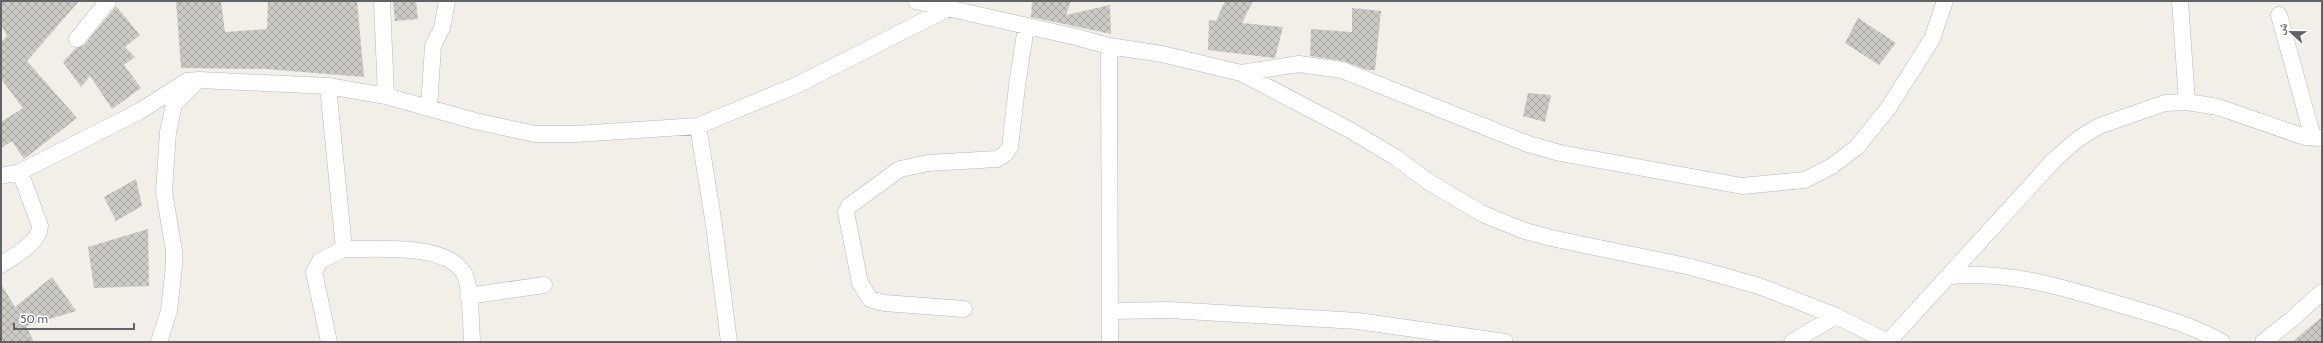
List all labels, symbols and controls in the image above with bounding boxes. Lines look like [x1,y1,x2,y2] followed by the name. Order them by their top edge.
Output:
[2271,12,2311,52] north arrow
[2273,20,2291,37] text: ش
[14,305,134,331] scale bar
[20,311,48,326] text: 50 m

